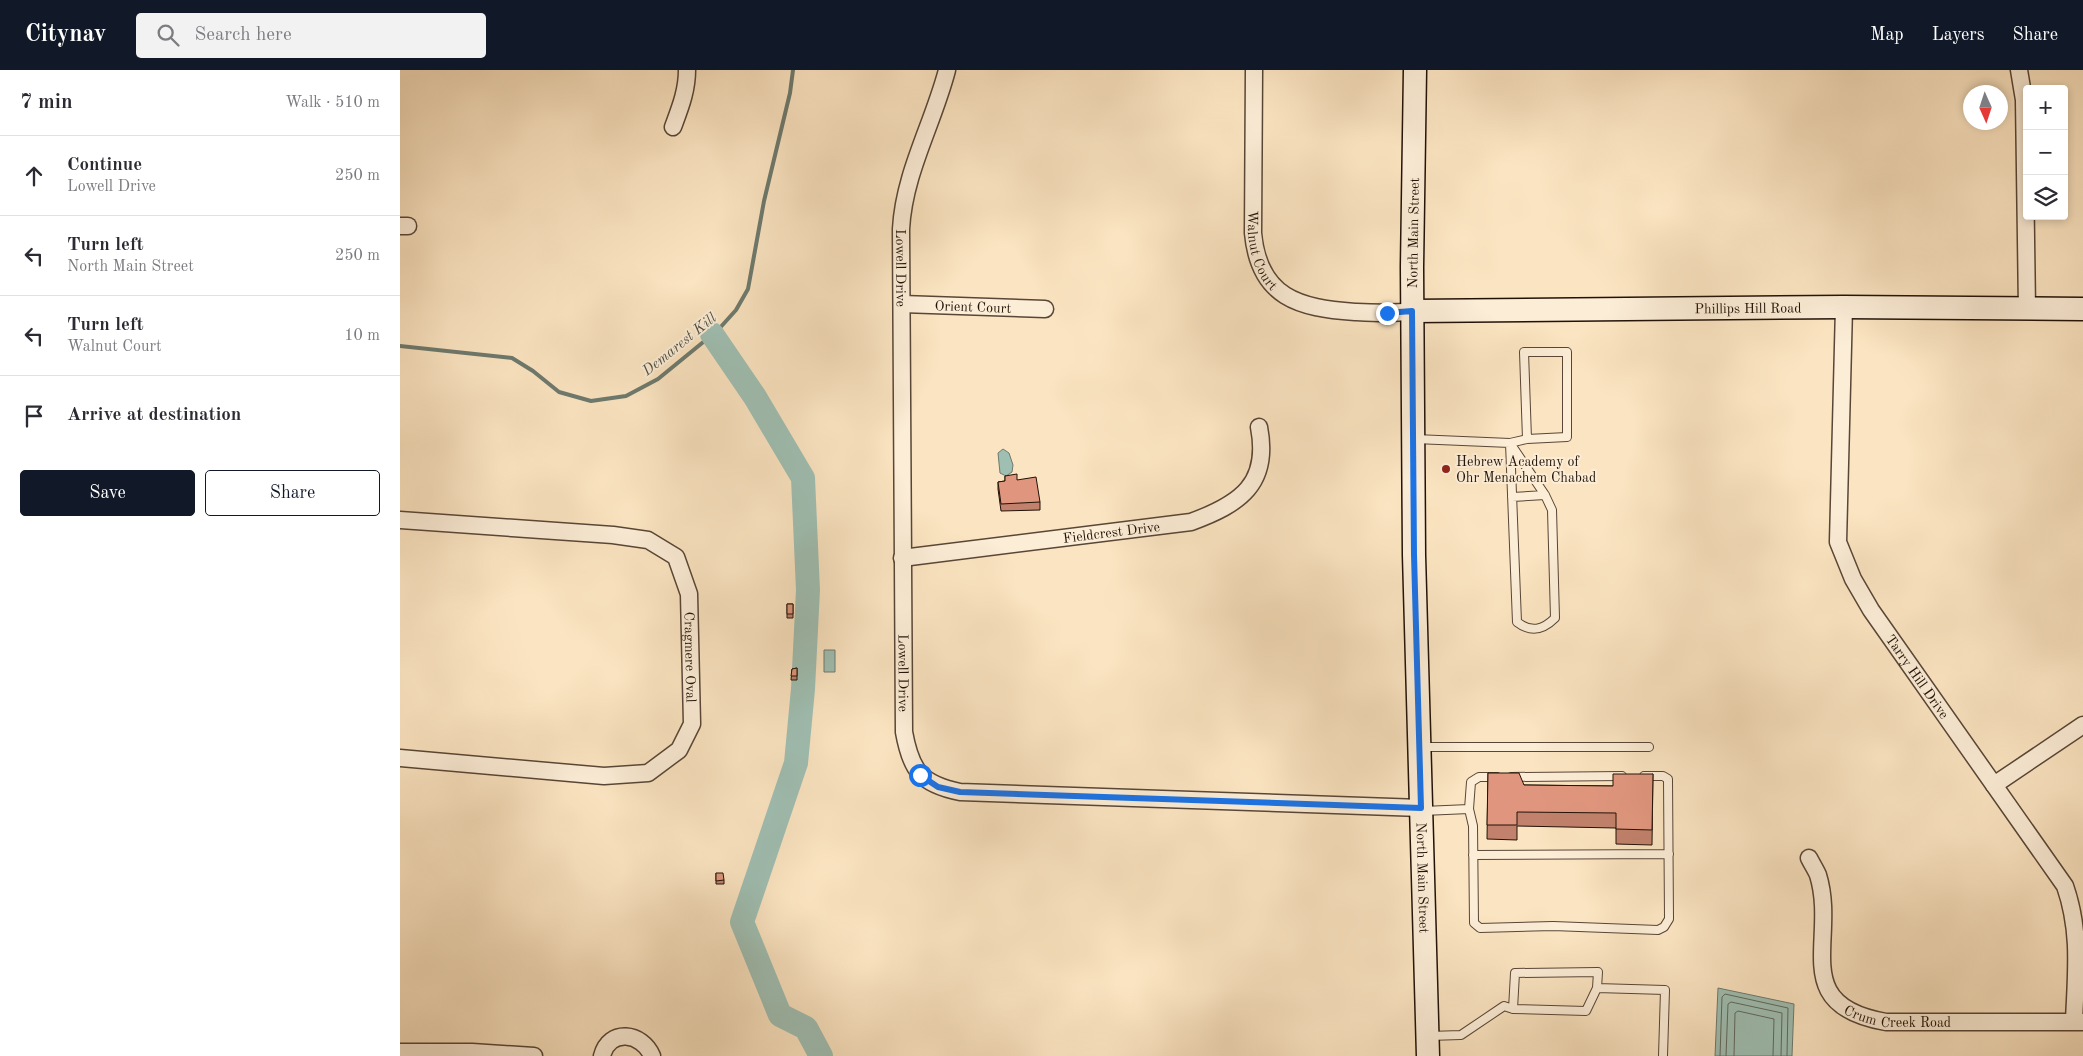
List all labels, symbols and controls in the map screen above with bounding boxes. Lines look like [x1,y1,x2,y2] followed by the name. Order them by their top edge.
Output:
[136,13,486,58] search box
[154,21,182,49] icon: search
[25,23,106,47] text: Citynav
[194,26,292,45] text: Search here
[1870,26,1904,44] text: Map
[1932,26,1984,44] text: Layers
[2012,26,2058,44] text: Share
[1963,85,2008,130] north arrow
[2023,85,2068,220] map controls
[2023,85,2068,130] button: +
[20,92,73,113] text: 7 min
[285,95,380,111] text: Walk · 510 m
[2023,130,2068,175] button: −
[67,156,142,175] text: Continue
[20,162,48,190] icon: ahead
[335,168,380,184] text: 250 m
[2023,175,2068,220] button: layers
[1406,177,1422,289] street label: North Main Street
[67,179,156,195] text: Lowell Drive
[1245,210,1280,293] street label: Walnut Court
[893,229,907,307] street label: Lowell Drive
[67,236,144,255] text: Turn left
[20,242,48,270] icon: left
[335,248,380,264] text: 250 m
[67,259,194,275] text: North Main Street
[934,299,1012,316] street label: Orient Court
[1694,301,1802,316] street label: Phillips Hill Road
[1376,302,1399,325] route end
[639,310,720,380] water label: Demarest Kill
[67,316,144,335] text: Turn left
[20,322,48,350] icon: left
[344,328,380,344] text: 10 m
[67,339,162,355] text: Walnut Court
[20,402,48,430] icon: arrive
[67,406,241,425] text: Arrive at destination
[1456,455,1596,485] place label: Hebrew Academy of Ohr Menachem Chabad
[1440,463,1452,475] marker: Hebrew Academy of Ohr Menachem Chabad
[20,470,195,516] button: Save
[205,470,380,516] button: Share
[1062,520,1161,546] street label: Fieldcrest Drive
[681,612,698,703] street label: Cragmere Oval
[1883,632,1951,721] street label: Tarry Hill Drive
[895,634,910,712] street label: Lowell Drive
[909,764,932,787] route start
[1413,822,1431,934] street label: North Main Street
[1841,1003,1951,1031] street label: Crum Creek Road

